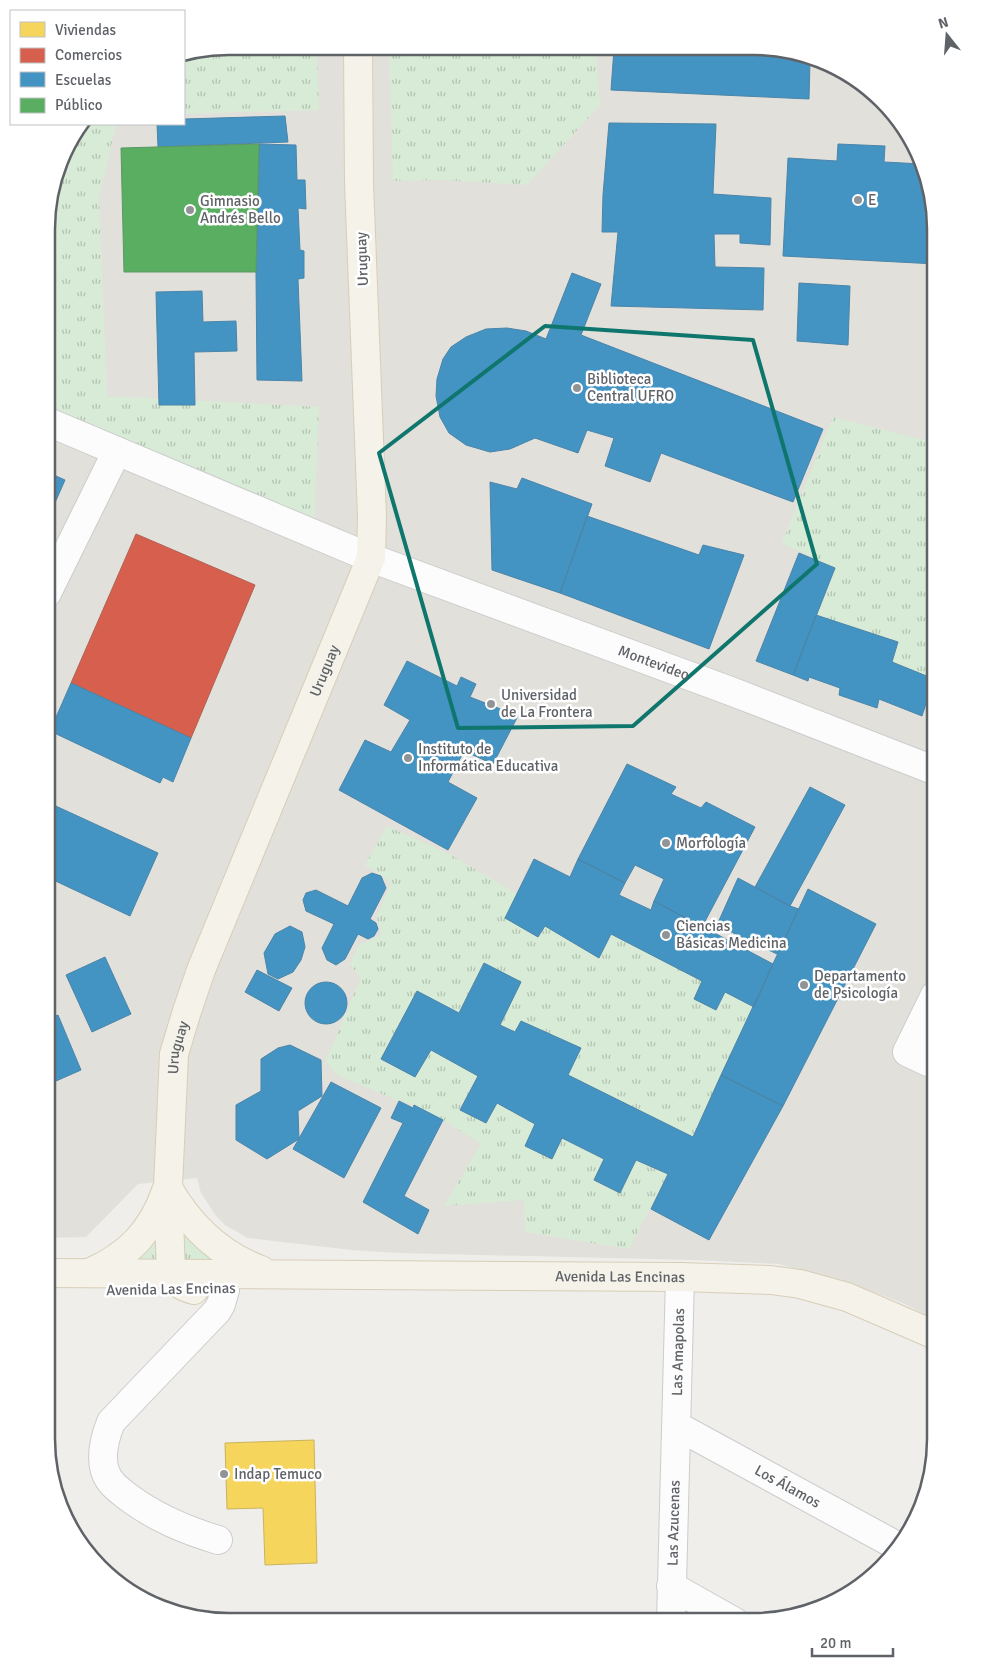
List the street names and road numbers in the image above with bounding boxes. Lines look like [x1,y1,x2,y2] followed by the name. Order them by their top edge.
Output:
[352,232,372,286] street label: Uruguay
[616,641,692,684] street label: Montevideo
[306,642,343,699] street label: Uruguay
[164,1019,192,1075] street label: Uruguay
[555,1267,686,1286] street label: Avenida Las Encinas
[106,1279,236,1299] street label: Avenida Las Encinas
[668,1307,688,1396] street label: Las Amapolas
[751,1461,824,1512] street label: Los Álamos
[663,1479,684,1566] street label: Las Azucenas

